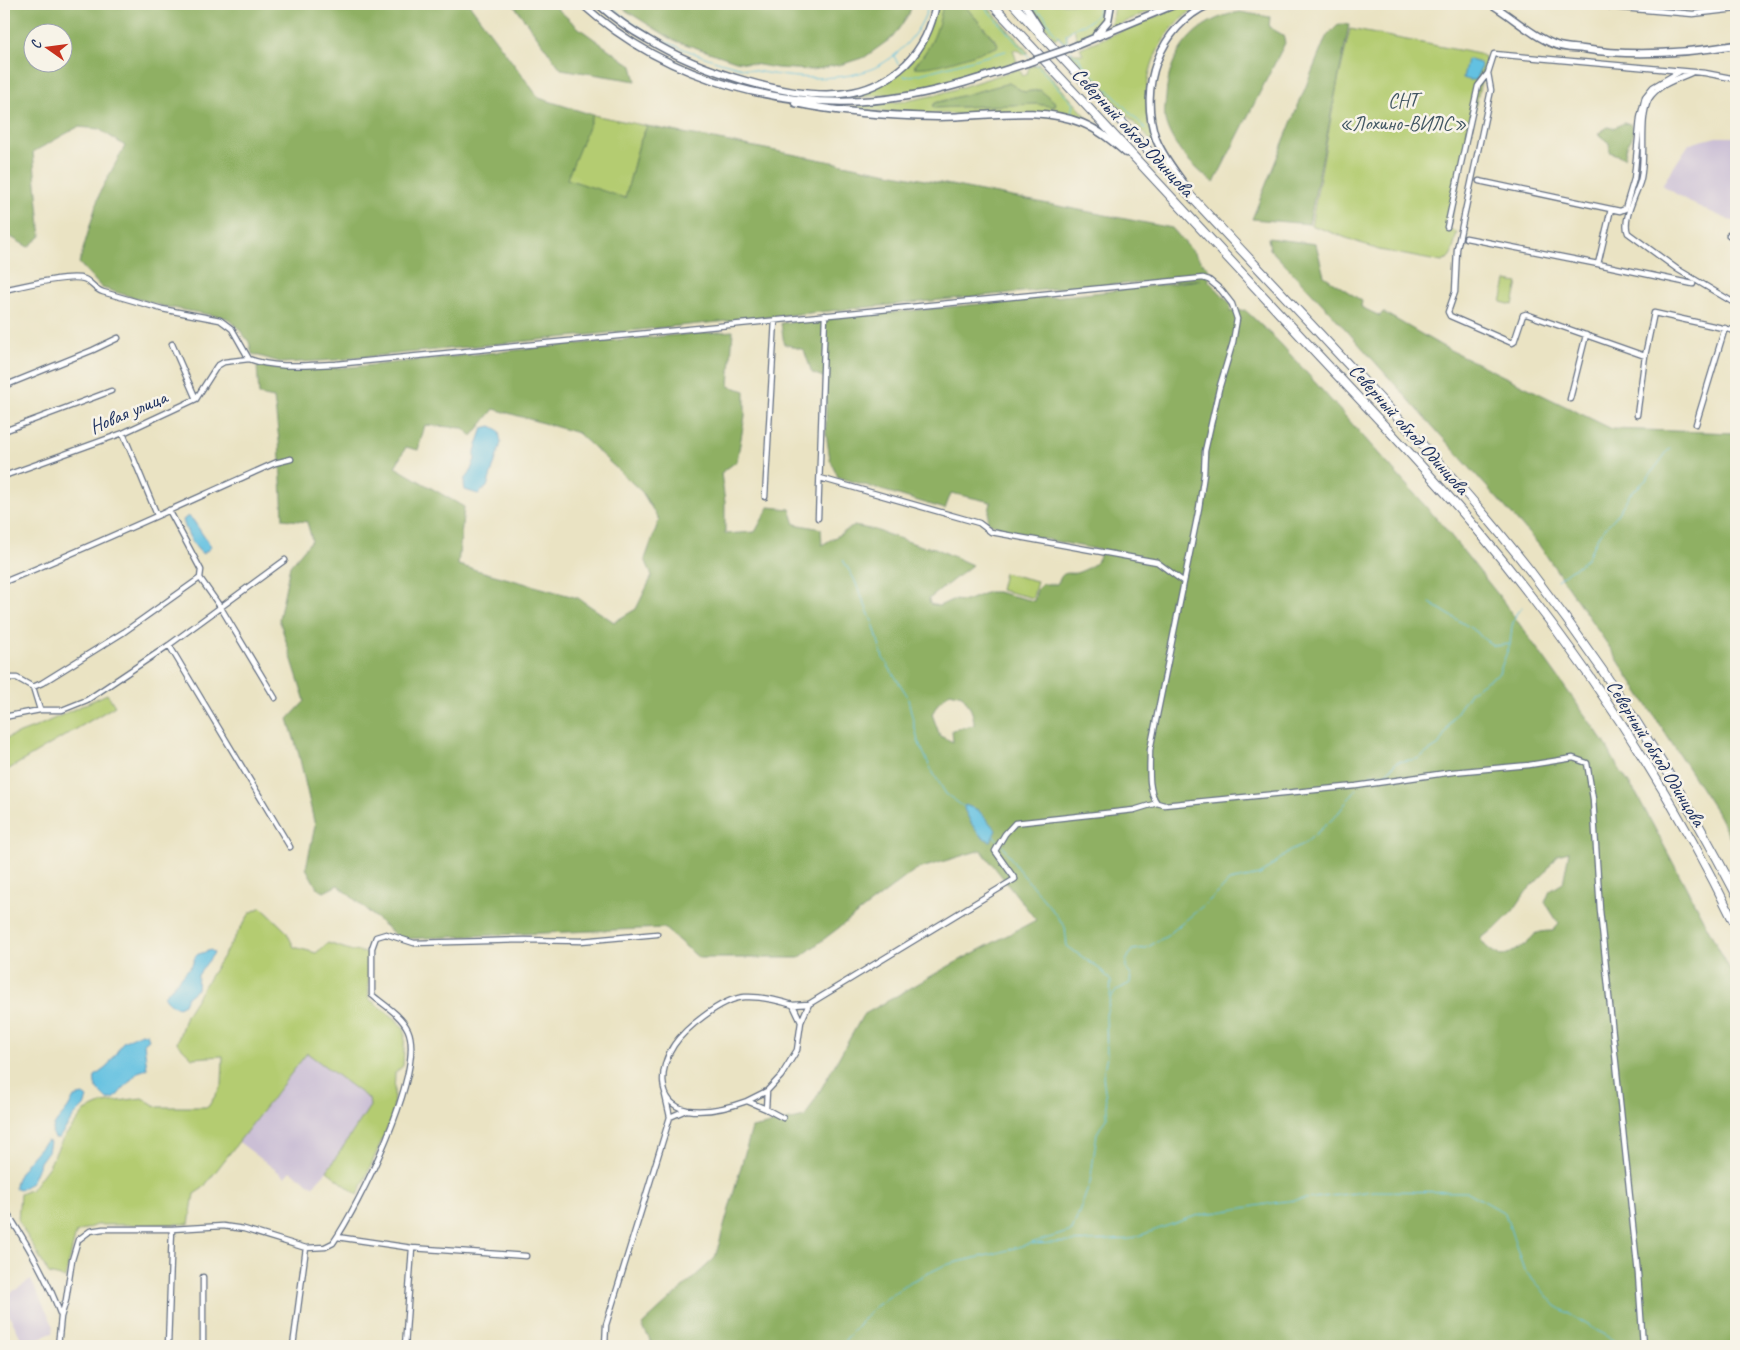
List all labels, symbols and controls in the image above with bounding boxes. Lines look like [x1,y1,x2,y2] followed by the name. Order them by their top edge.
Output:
[22,22,72,72] north arrow
[27,38,45,50] text: С
[1067,62,1201,203] street label: Северный обход Одинцова
[1339,88,1467,136] park label: СНТ «Лохино-ВИЛС»
[1343,358,1476,501] street label: Северный обход Одинцова
[85,384,172,439] street label: Новая улица
[1601,675,1712,833] street label: Северный обход Одинцова

